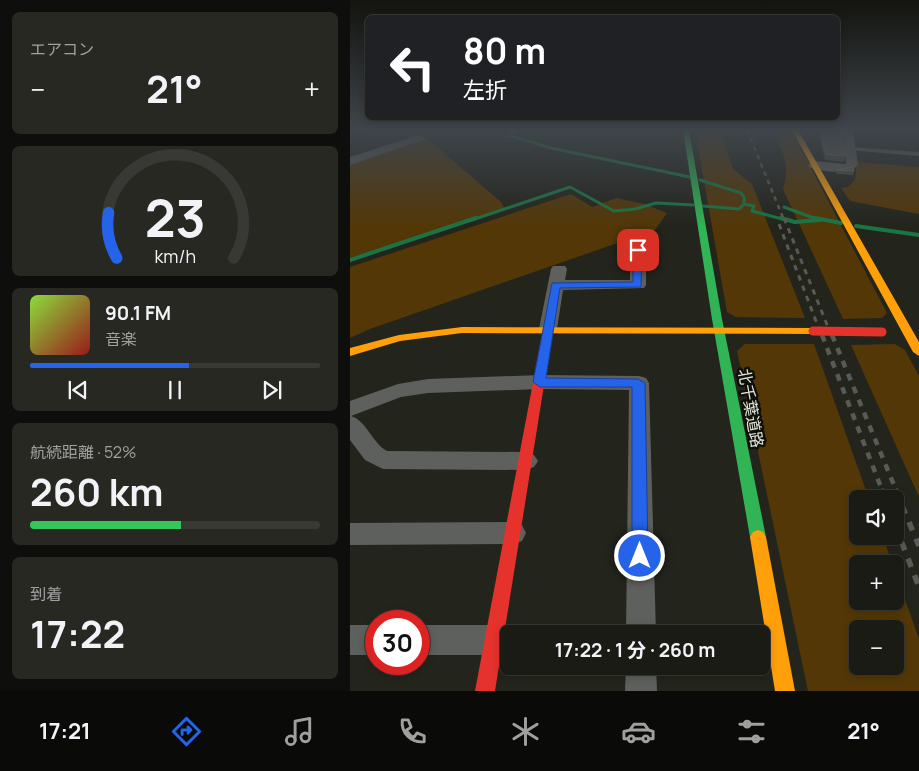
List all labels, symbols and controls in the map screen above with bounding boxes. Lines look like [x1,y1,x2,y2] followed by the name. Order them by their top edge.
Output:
[463,27,546,75] text: 80 m
[380,35,445,100] icon: left
[30,38,94,60] text: エアコン
[146,62,203,114] text: 21°
[30,70,45,108] text: −
[304,70,320,108] text: +
[463,75,507,105] text: 左折
[144,182,206,253] text: 23
[617,229,659,271] pin
[624,236,652,264] icon: arrive
[154,244,196,268] text: km/h
[105,300,171,326] text: 90.1 FM
[105,328,137,350] text: 音楽
[733,367,769,449] street label: 北千葉道路
[64,376,92,404] icon: previous
[161,376,189,404] icon: pause
[258,376,286,404] icon: next
[30,441,136,463] text: 航続距離 · 52%
[30,465,163,517] text: 260 km
[849,490,904,675] map controls
[849,490,904,545] button: sound
[613,529,665,581] position arrow
[849,555,904,610] button: +
[30,583,62,605] text: 到着
[30,607,125,659] text: 17:22
[365,610,430,675] speed limit sign: 30
[849,620,904,675] button: −
[555,637,715,663] text: 17:22 · 1 分 · 260 m
[169,714,204,749] icon: directions
[282,714,317,749] icon: music
[395,714,430,749] icon: phone
[508,714,543,749] icon: climate
[621,714,656,749] icon: car
[734,714,769,749] icon: filters
[39,716,91,746] text: 17:21
[847,716,880,746] text: 21°

